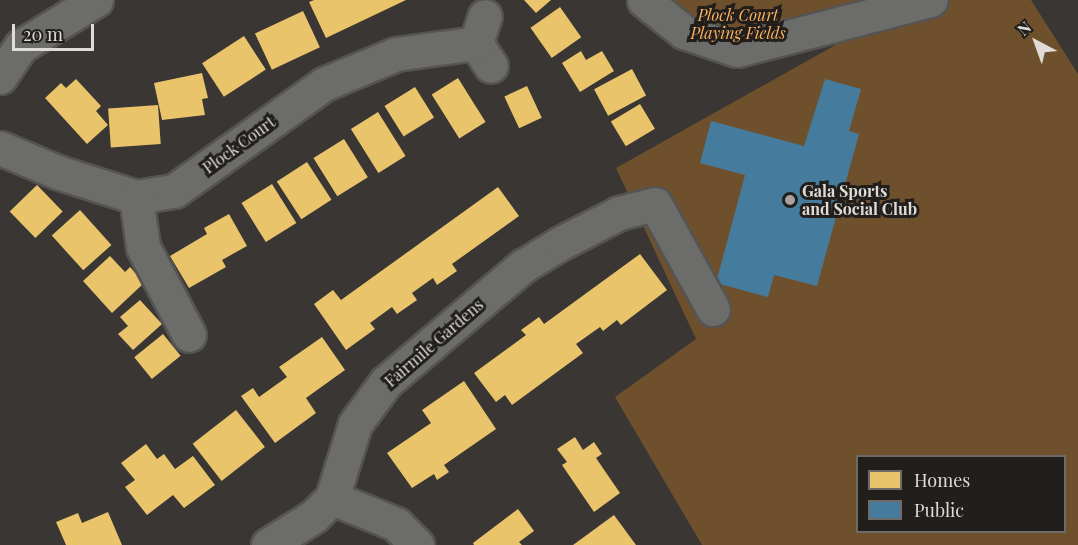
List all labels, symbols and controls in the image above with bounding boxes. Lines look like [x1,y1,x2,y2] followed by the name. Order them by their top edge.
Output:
[690,5,786,43] park label: Plock Court Playing Fields
[15,12,98,50] scale bar
[1006,12,1066,72] north arrow
[1013,16,1035,40] text: N
[23,22,63,46] text: 20 m
[199,112,279,178] street label: Plock Court
[802,181,917,219] place label: Gala Sports and Social Club
[783,193,797,207] marker: Gala Sports and Social Club
[381,295,487,391] street label: Fairmile Gardens
[856,455,1066,533] legend
[914,468,970,492] text: Homes
[914,498,964,522] text: Public

